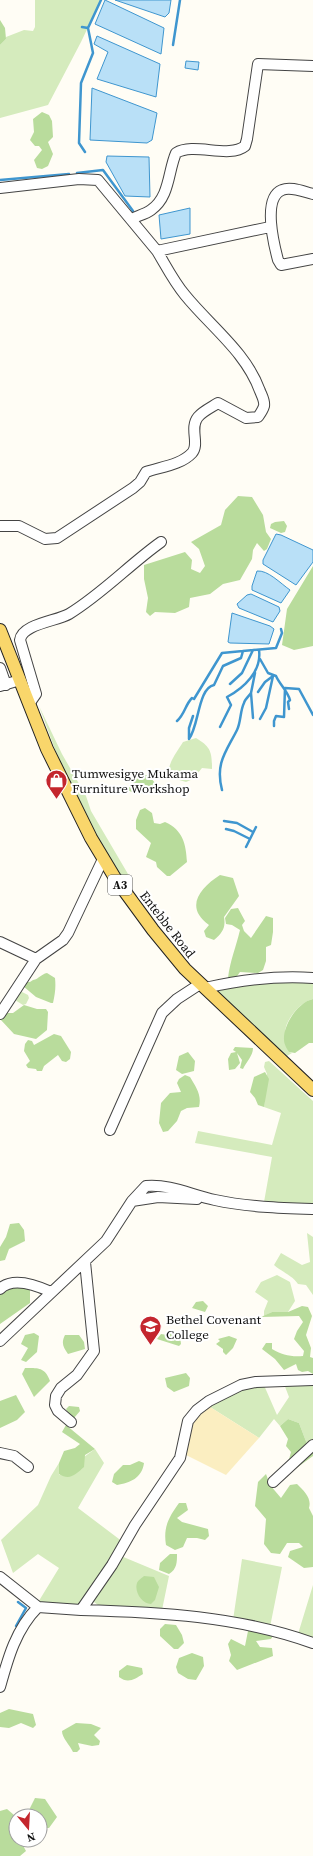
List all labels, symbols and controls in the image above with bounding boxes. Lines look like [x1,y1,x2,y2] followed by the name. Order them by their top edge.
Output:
[72,765,199,797] place label: Tumwesigye Mukama Furniture Workshop
[43,767,69,800] shop icon: Tumwesigye Mukama Furniture Workshop
[108,875,132,895] road number: A3
[136,887,199,962] street label: Entebbe Road
[166,1311,262,1343] place label: Bethel Covenant College
[138,1313,164,1346] school or university icon: Bethel Covenant College
[8,1808,48,1848] north arrow
[25,1829,37,1845] text: N

